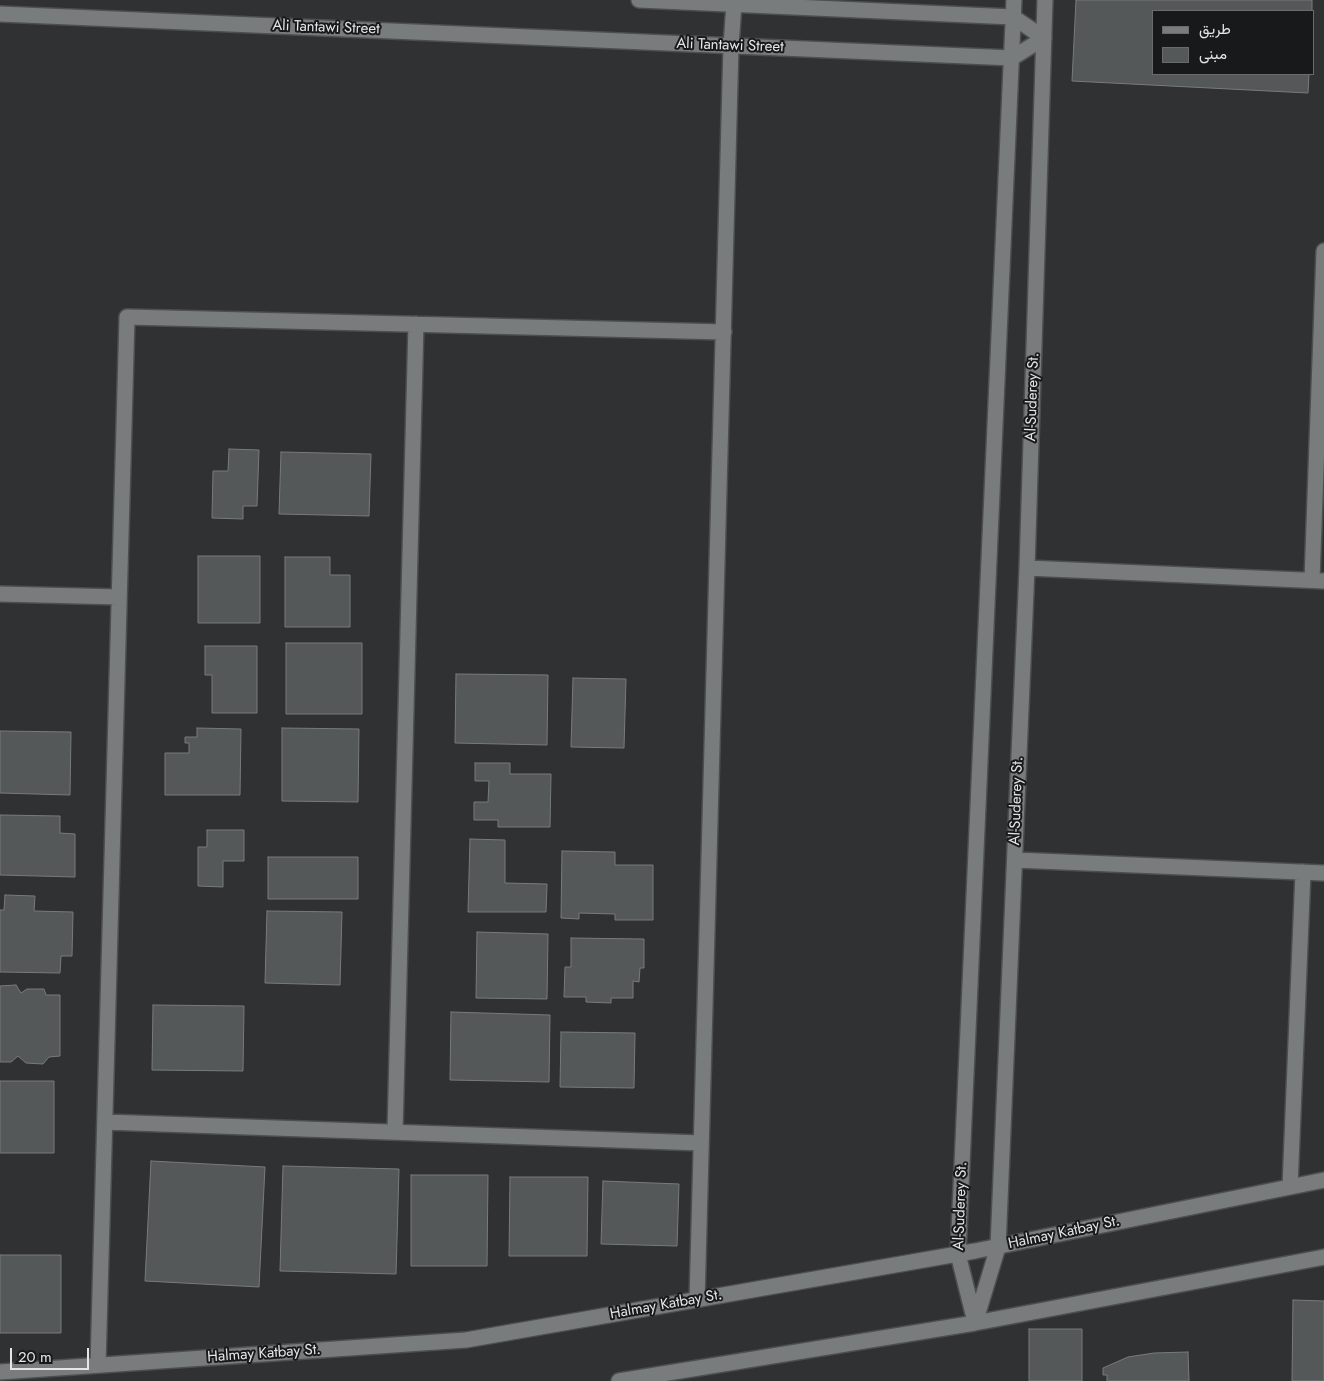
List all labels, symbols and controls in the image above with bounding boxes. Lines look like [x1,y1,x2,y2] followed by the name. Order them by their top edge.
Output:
[1152,10,1314,75] legend
[272,17,380,39] street label: Ali Tantawi Street
[1199,18,1231,40] text: طريق
[676,35,784,57] street label: Ali Tantawi Street
[1199,43,1227,65] text: مبنى
[1022,352,1044,442] street label: Al-Suderey St.
[1006,756,1028,846] street label: Al-Suderey St.
[950,1161,972,1251] street label: Al-Suderey St.
[1007,1212,1121,1254] street label: Halmay Katbay St.
[608,1286,724,1324] street label: Halmay Katbay St.
[12,1338,91,1370] scale bar
[207,1341,321,1367] street label: Halmay Katbay St.
[18,1346,52,1368] text: 20 m

